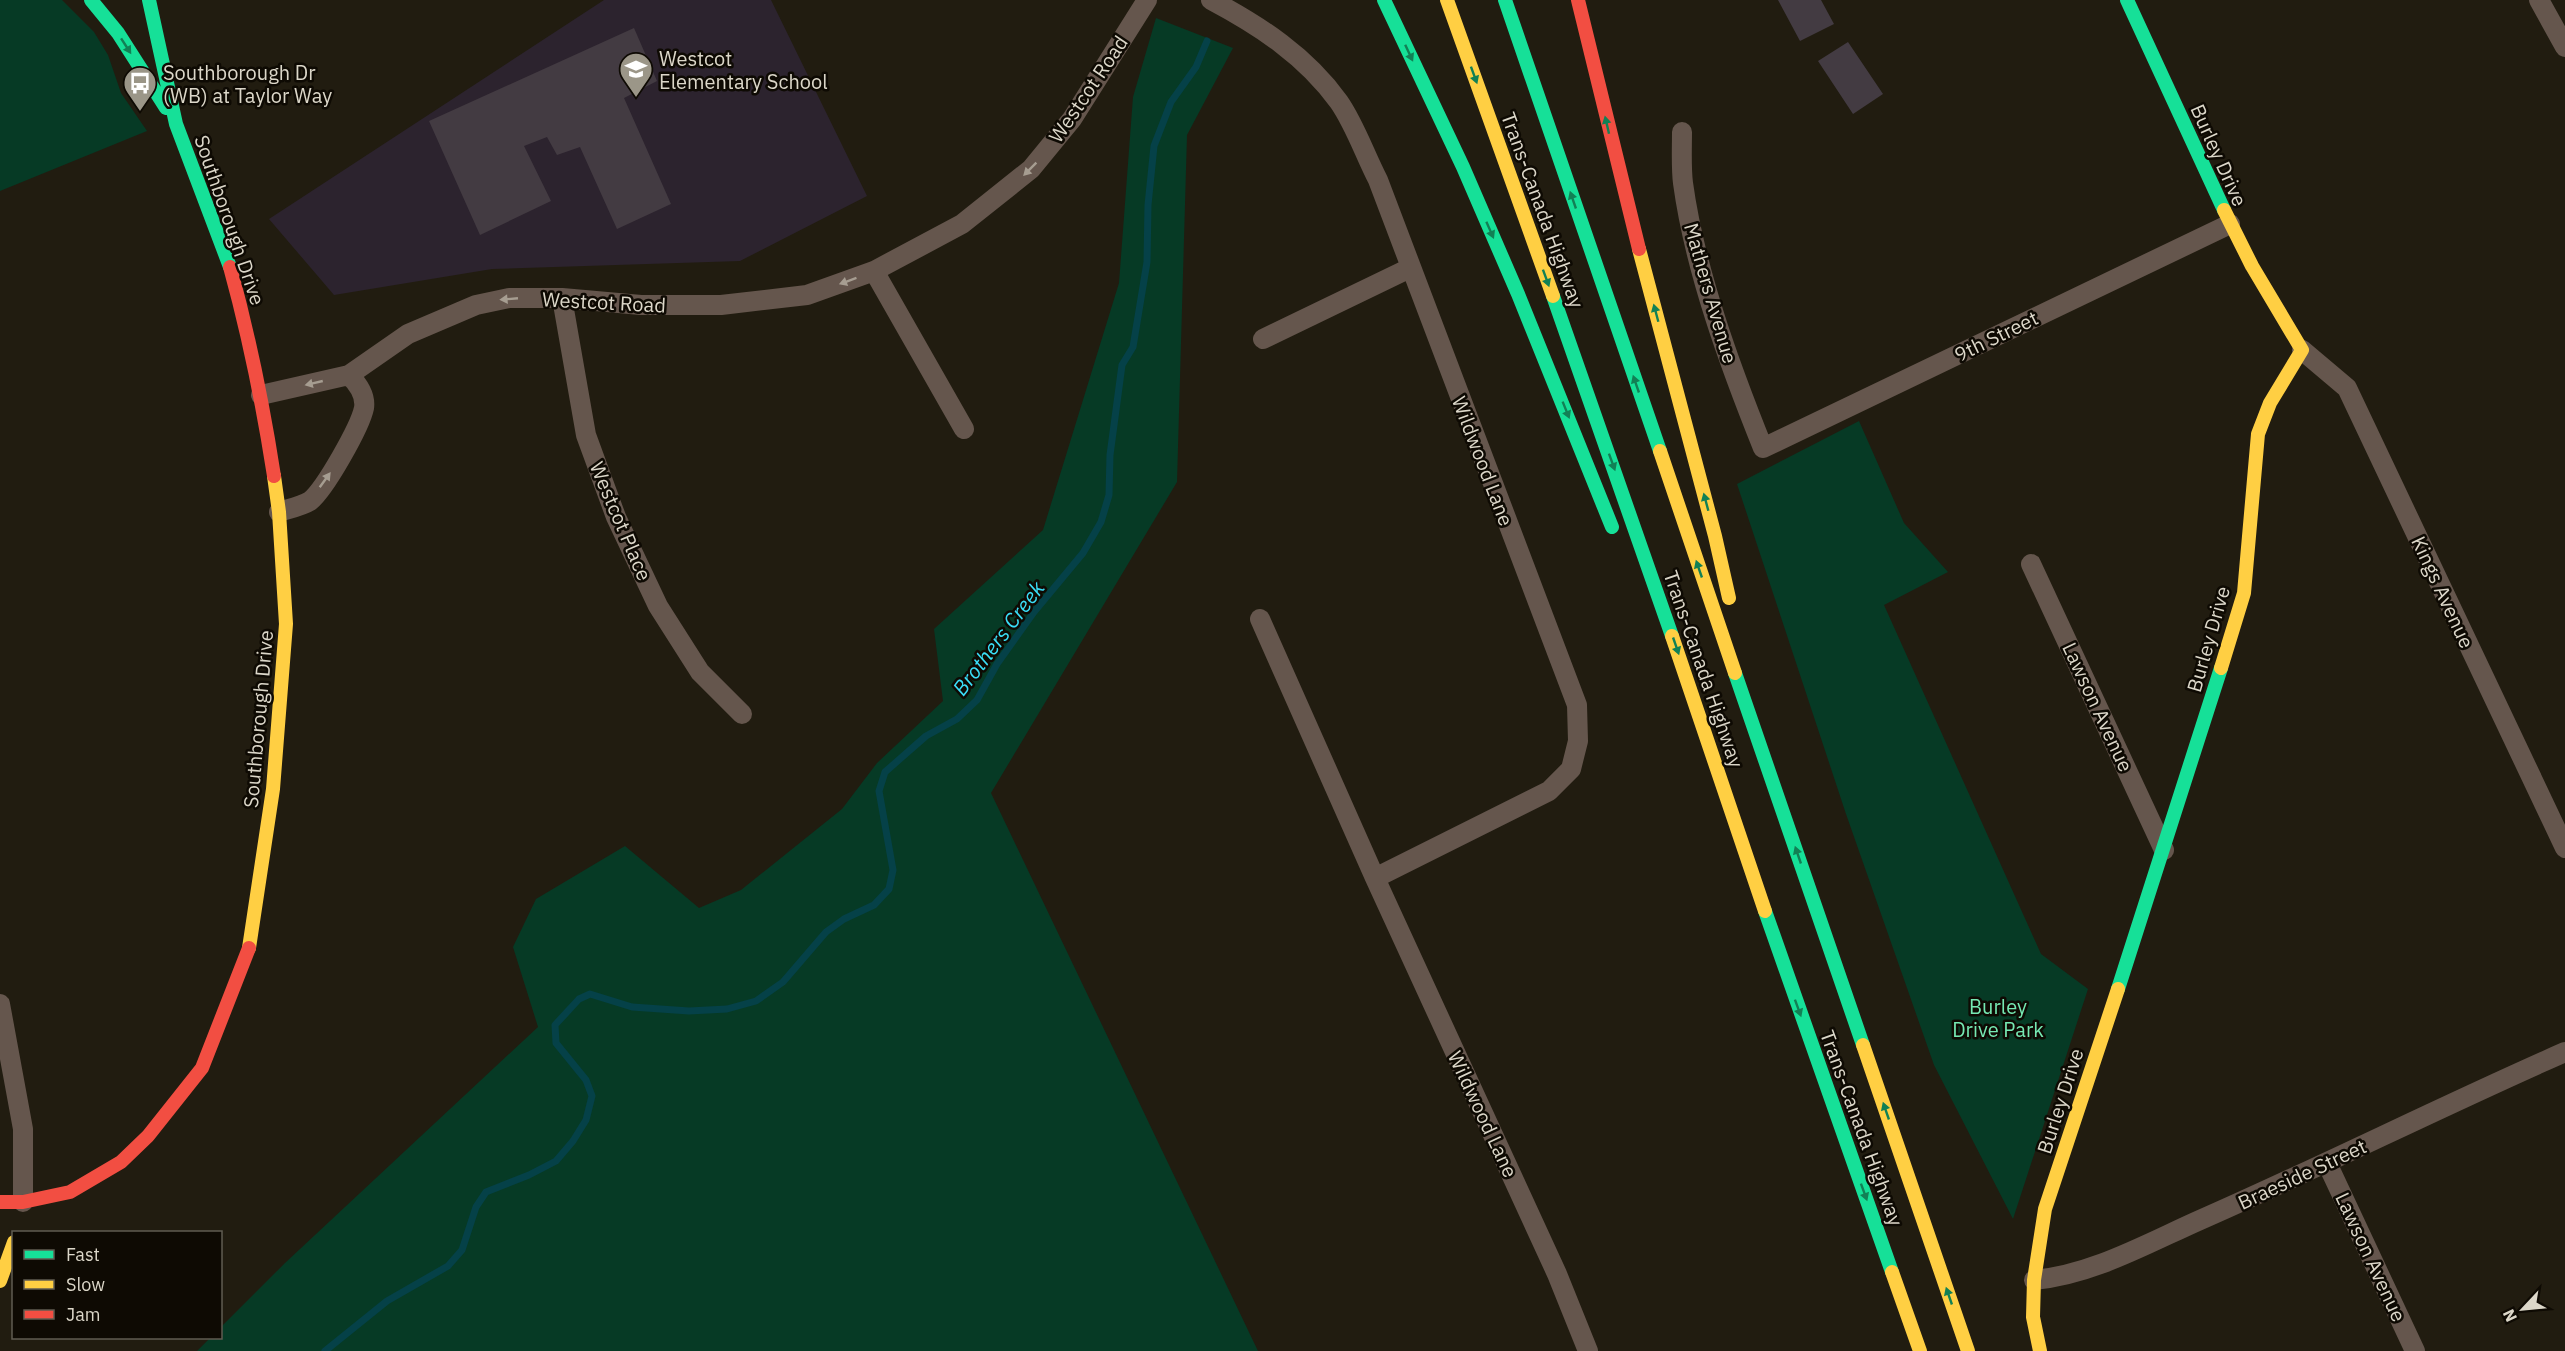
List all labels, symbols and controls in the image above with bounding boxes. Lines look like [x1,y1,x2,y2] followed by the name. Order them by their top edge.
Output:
[1042,30,1134,148] street label: Westcot Road
[120,38,131,54] one-way arrow
[1404,44,1414,62] one-way arrow
[659,45,828,95] place label: Westcot Elementary School
[618,51,654,98] school or university icon: Westcot Elementary School
[163,59,332,109] place label: Southborough Dr (WB) at Taylor Way
[122,65,158,112] bus stop icon: Southborough Dr (WB) at Taylor Way
[1469,66,1479,84] one-way arrow
[2184,100,2254,210] street label: Burley Drive
[1495,108,1591,312] street label: Trans-Canada Highway
[1601,115,1611,134] one-way arrow
[188,131,272,309] street label: Southborough Drive
[1024,161,1038,175] one-way arrow
[1568,191,1577,209] one-way arrow
[1678,220,1744,366] street label: Mathers Avenue
[1486,221,1496,239] one-way arrow
[1542,269,1552,287] one-way arrow
[839,276,857,286] one-way arrow
[541,285,667,319] street label: Westcot Road
[500,294,519,304] one-way arrow
[1650,304,1660,322] one-way arrow
[1950,304,2042,368] street label: 9th Street
[1631,375,1641,393] one-way arrow
[305,379,323,389] one-way arrow
[1446,392,1520,530] street label: Wildwood Lane
[1562,401,1571,419] one-way arrow
[1608,453,1618,471] one-way arrow
[584,457,658,585] street label: Westcot Place
[319,472,331,488] one-way arrow
[1700,493,1710,511] one-way arrow
[2405,532,2481,652] street label: Kings Avenue
[1694,560,1704,578] one-way arrow
[1658,567,1750,771] street label: Trans-Canada Highway
[946,574,1051,701] water label: Brothers Creek
[2180,583,2236,695] street label: Burley Drive
[237,629,279,809] street label: Southborough Drive
[1671,637,1681,655] one-way arrow
[2056,638,2140,776] street label: Lawson Avenue
[1792,846,1802,864] one-way arrow
[1952,993,2044,1043] park label: Burley Drive Park
[1794,999,1804,1017] one-way arrow
[1814,1026,1910,1230] street label: Trans-Canada Highway
[2030,1045,2090,1157] street label: Burley Drive
[1442,1046,1524,1182] street label: Wildwood Lane
[1880,1102,1890,1120] one-way arrow
[2233,1132,2371,1216] street label: Braeside Street
[1859,1183,1869,1201] one-way arrow
[2329,1188,2413,1326] street label: Lawson Avenue
[12,1231,222,1339] legend
[66,1243,100,1266] text: Fast
[66,1273,105,1296] text: Slow
[2493,1279,2553,1339] north arrow
[1943,1287,1953,1305] one-way arrow
[66,1303,101,1326] text: Jam
[2498,1306,2521,1325] text: N

